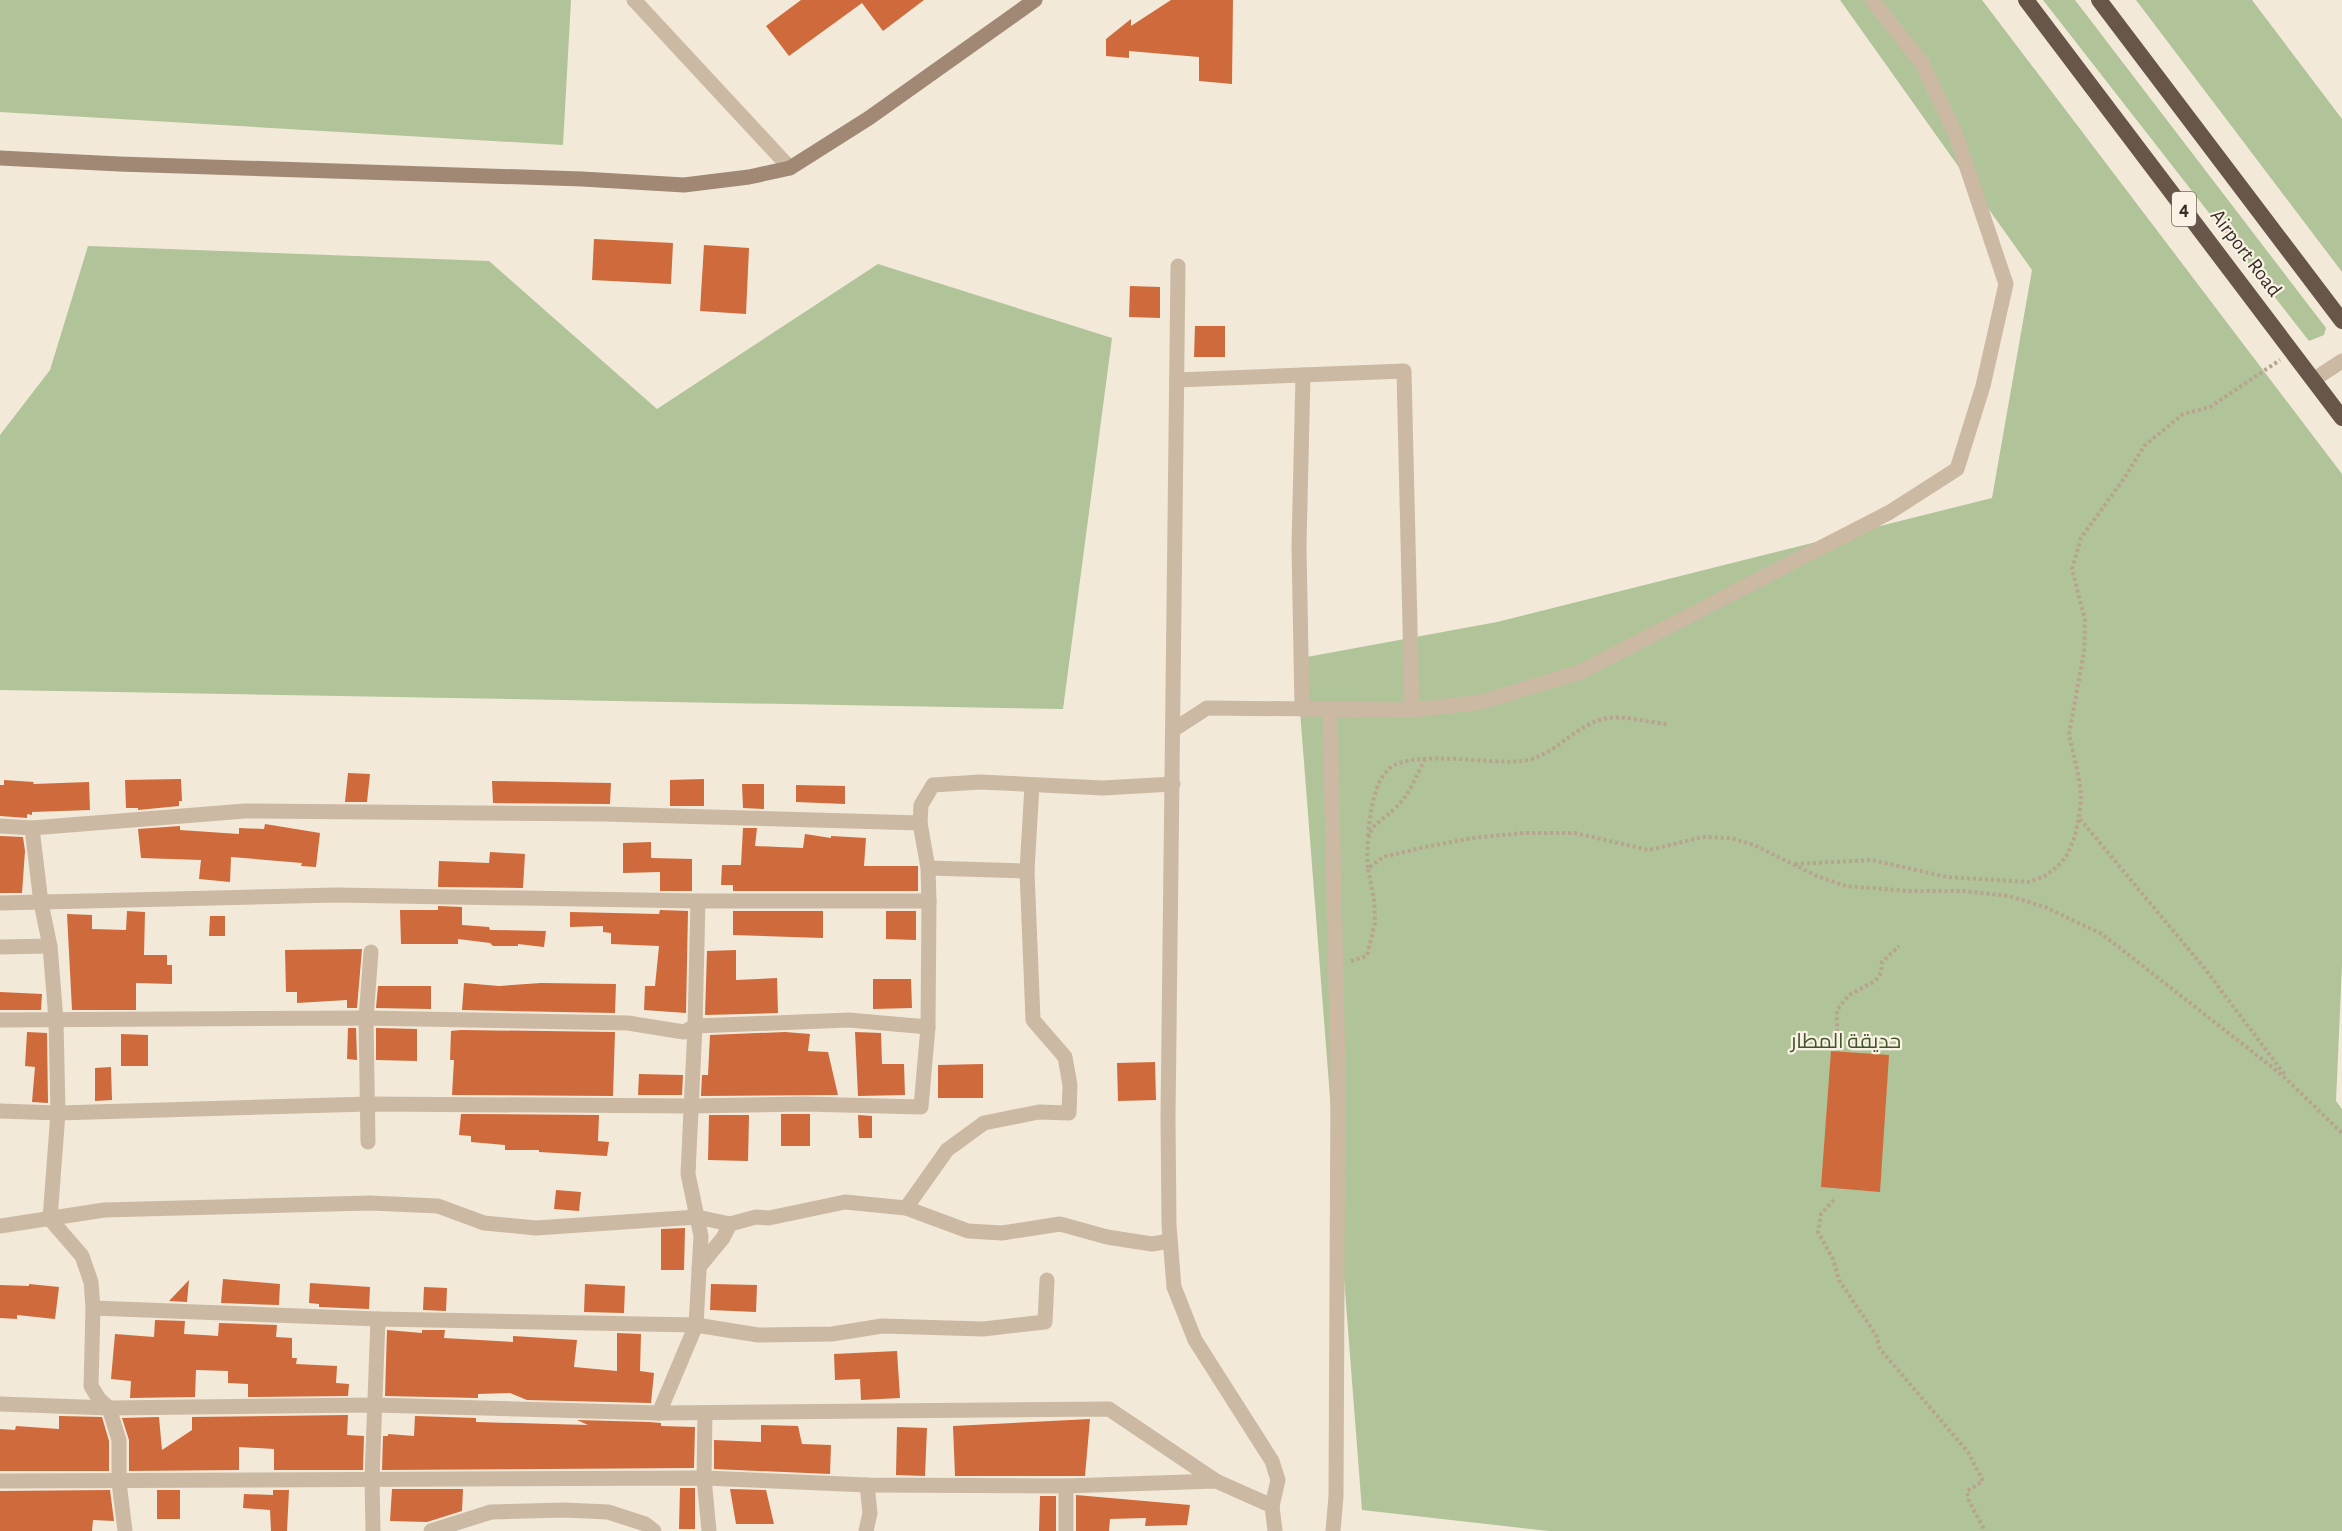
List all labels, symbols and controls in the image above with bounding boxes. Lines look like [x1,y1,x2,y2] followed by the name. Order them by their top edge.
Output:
[2172,192,2196,226] road number: 4
[2206,205,2286,301] street label: Airport Road
[1790,1031,1901,1053] park label: حديقة المطار

